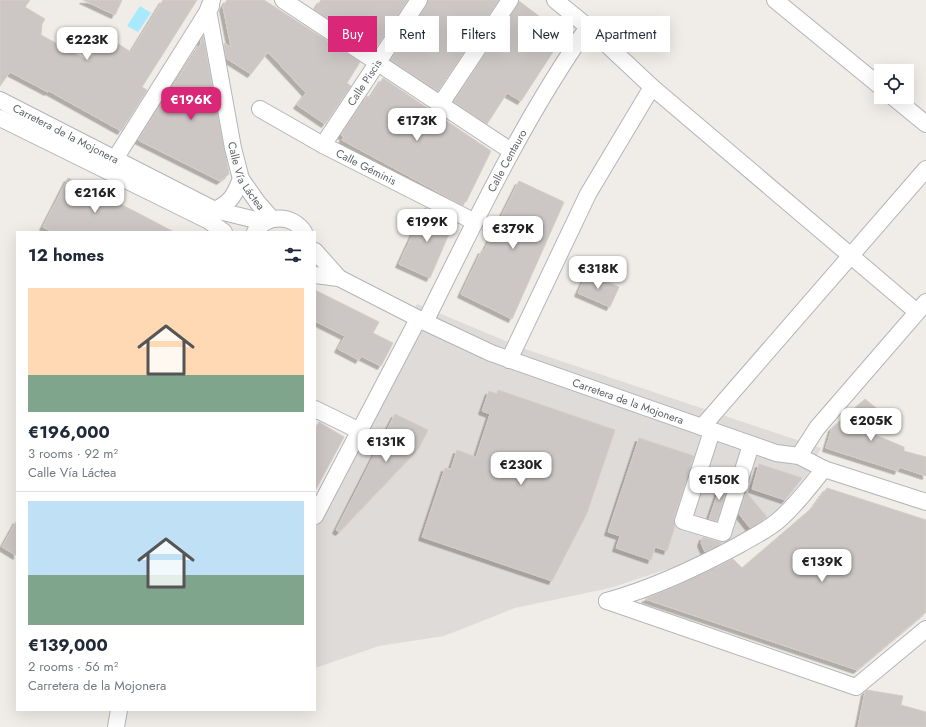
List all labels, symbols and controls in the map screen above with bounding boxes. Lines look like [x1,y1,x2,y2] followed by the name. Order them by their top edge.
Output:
[328,16,377,52] chip: Buy
[385,16,439,52] chip: Rent
[447,16,510,52] chip: Filters
[518,16,573,52] chip: New
[581,16,670,52] chip: Apartment
[59,27,115,61] pin: €223K
[66,30,108,49] text: €223K
[343,56,386,109] street label: Calle Piscis
[874,64,914,104] map controls
[874,64,914,104] button: locate
[163,87,219,121] pin: €196K
[170,90,212,109] text: €196K
[10,100,122,168] street label: Carretera de la Mojonera
[389,108,445,142] pin: €173K
[397,111,437,130] text: €173K
[483,126,530,195] street label: Calle Centauro
[224,140,269,214] street label: Calle Vía Láctea
[333,145,400,189] street label: Calle Géminis
[67,180,123,214] pin: €216K
[74,183,116,202] text: €216K
[399,209,455,243] pin: €199K
[406,212,448,231] text: €199K
[485,216,541,250] pin: €379K
[492,219,534,238] text: €379K
[28,243,104,267] text: 12 homes
[282,244,304,266] icon: filters
[570,256,626,290] pin: €318K
[578,259,618,278] text: €318K
[130,314,202,386] icon: home
[570,374,686,428] street label: Carretera de la Mojonera
[843,408,899,442] pin: €205K
[849,411,893,430] text: €205K
[28,420,110,444] text: €196,000
[358,429,414,463] pin: €131K
[367,432,405,451] text: €131K
[28,444,118,463] text: 3 rooms · 92 m²
[493,452,549,486] pin: €230K
[500,455,542,474] text: €230K
[28,463,116,482] text: Calle Vía Láctea
[691,467,747,501] pin: €150K
[698,470,740,489] text: €150K
[130,527,202,599] icon: home
[794,549,850,583] pin: €139K
[802,552,843,571] text: €139K
[28,633,108,657] text: €139,000
[28,657,118,676] text: 2 rooms · 56 m²
[28,676,166,695] text: Carretera de la Mojonera

